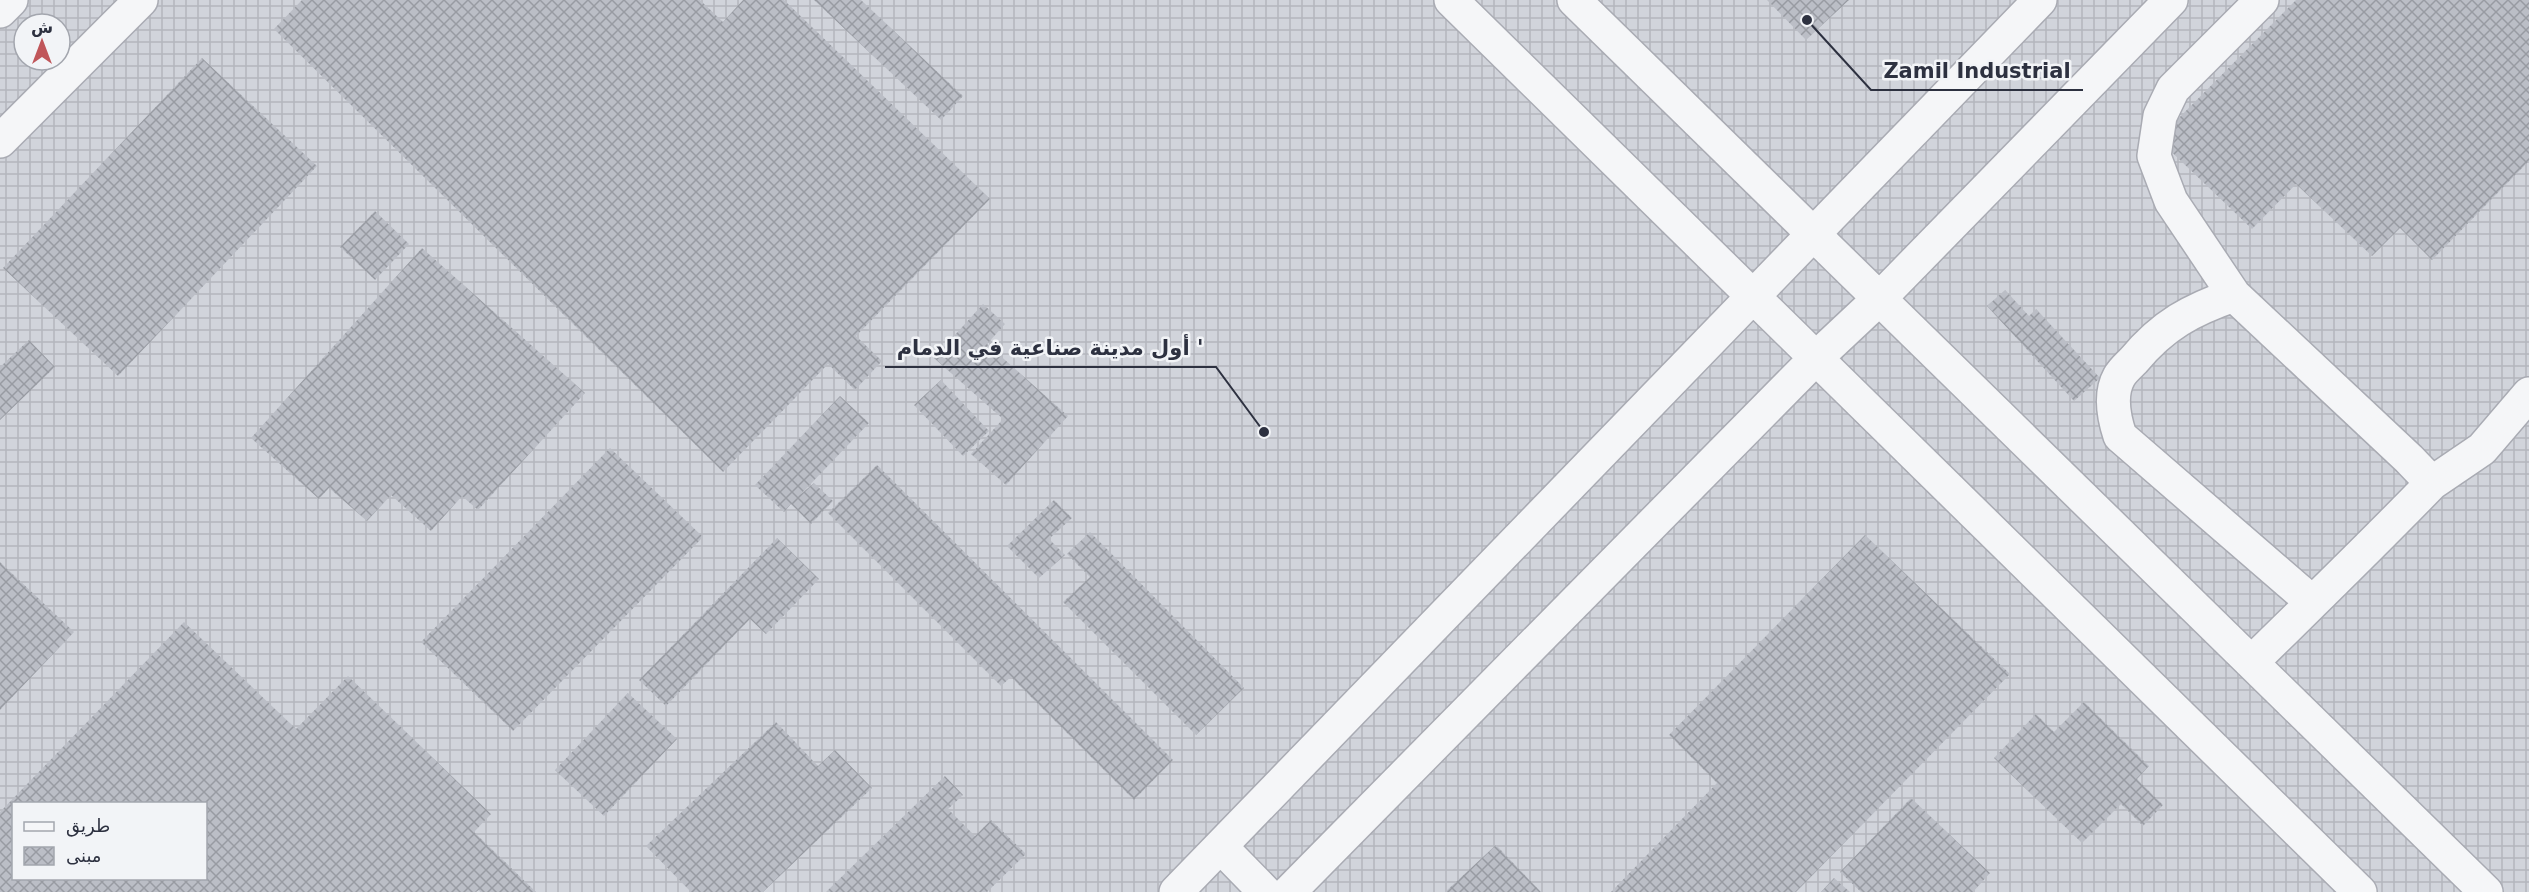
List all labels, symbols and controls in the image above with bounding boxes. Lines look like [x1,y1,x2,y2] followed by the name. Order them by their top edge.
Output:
[12,12,72,72] north arrow
[31,18,53,37] text: ش
[1871,51,2083,90] callout: Zamil Industrial
[1883,59,2071,83] text: Zamil Industrial
[885,328,1216,367] callout: أول مدينة صناعية في الدمام '
[897,333,1203,360] text: أول مدينة صناعية في الدمام '
[12,802,207,880] legend
[66,815,110,837] text: طريق
[66,845,102,866] text: مبنى

